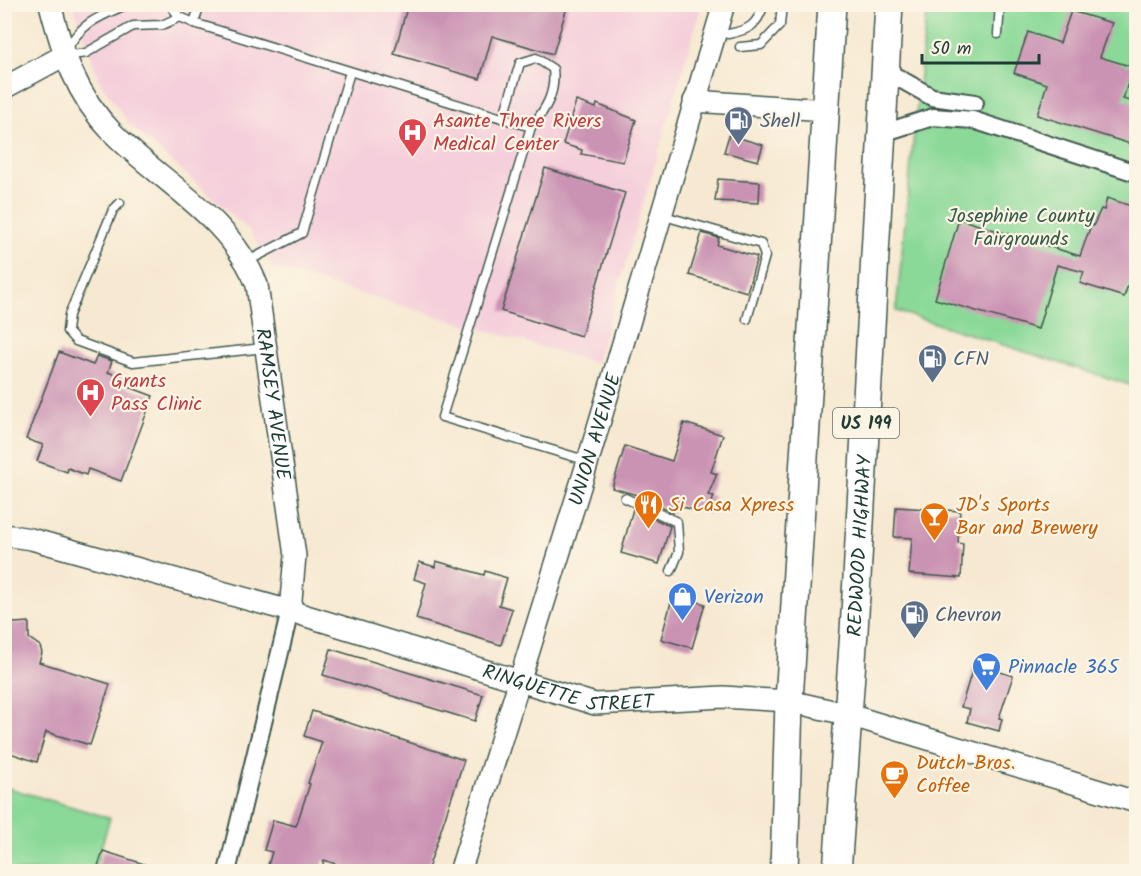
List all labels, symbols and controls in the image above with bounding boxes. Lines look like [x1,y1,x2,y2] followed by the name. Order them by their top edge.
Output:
[922,27,1039,65] scale bar
[931,35,971,64] text: 50 m
[723,104,755,146] fuel station icon: Shell
[433,106,602,161] place label: Asante Three Rivers Medical Center
[760,106,800,138] place label: Shell
[396,116,428,158] hospital icon: Asante Three Rivers Medical Center
[947,201,1095,256] park label: Josephine County Fairgrounds
[245,326,298,484] street label: RAMSEY AVENUE
[916,342,948,384] fuel station icon: CFN
[953,344,989,376] place label: CFN
[111,366,202,421] place label: Grants Pass Clinic
[561,368,632,510] street label: UNION AVENUE
[74,376,106,418] hospital icon: Grants Pass Clinic
[833,408,899,438] road number: US 199
[840,453,882,638] street label: REDWOOD HIGHWAY
[632,488,664,530] restaurant icon: Si Casa Xpress
[669,490,795,522] place label: Si Casa Xpress
[956,490,1098,545] place label: JD's Sports Bar and Brewery
[919,500,951,542] bar icon: JD's Sports Bar and Brewery
[667,580,699,622] shop icon: Verizon
[704,582,764,614] place label: Verizon
[898,598,930,640] fuel station icon: Chevron
[935,600,1001,632] place label: Chevron
[971,650,1003,692] supermarket icon: Pinnacle 365
[1008,652,1120,684] place label: Pinnacle 365
[478,657,657,722] street label: RINGUETTE STREET
[916,748,1016,803] place label: Dutch Bros. Coffee
[879,758,911,800] cafe icon: Dutch Bros. Coffee

